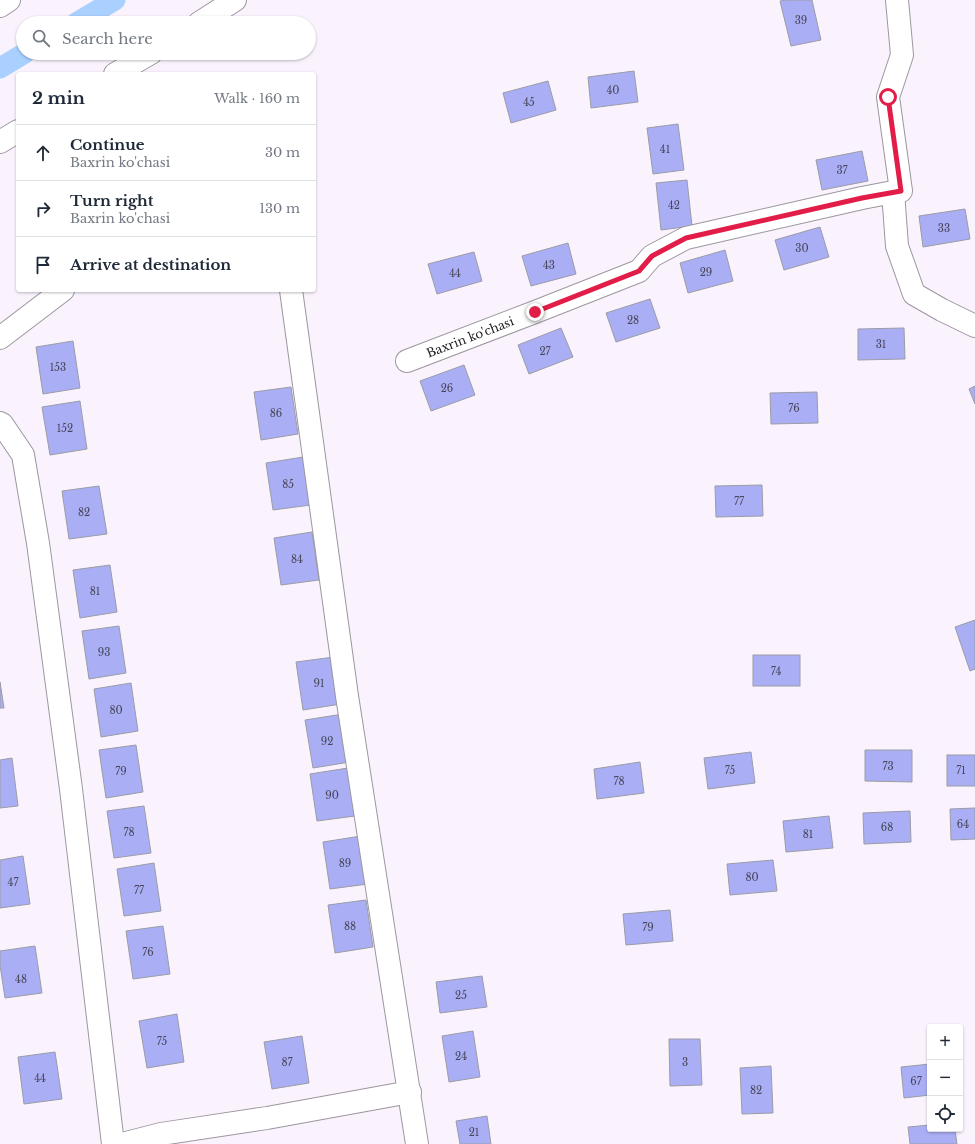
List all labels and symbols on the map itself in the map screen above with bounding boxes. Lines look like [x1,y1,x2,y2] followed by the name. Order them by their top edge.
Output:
[795,14,807,27] house number: 39
[607,84,620,97] house number: 40
[879,88,897,106] route start
[523,96,535,109] house number: 45
[660,143,670,156] house number: 41
[836,164,849,177] house number: 37
[668,199,680,212] house number: 42
[938,222,950,235] house number: 33
[795,242,809,255] house number: 30
[543,259,555,272] house number: 43
[700,266,712,279] house number: 29
[449,267,461,280] house number: 44
[526,303,544,321] route end
[424,313,516,361] street label: Baxrin ko'chasi
[627,314,639,327] house number: 28
[876,338,886,351] house number: 31
[539,345,552,358] house number: 27
[50,361,66,374] house number: 153
[441,382,453,395] house number: 26
[788,402,800,415] house number: 76
[270,407,282,420] house number: 86
[57,422,73,435] house number: 152
[282,478,294,491] house number: 85
[734,495,745,508] house number: 77
[78,506,90,519] house number: 82
[291,553,303,566] house number: 84
[90,585,100,598] house number: 81
[98,646,110,659] house number: 93
[771,665,781,678] house number: 74
[314,677,324,690] house number: 91
[109,704,123,717] house number: 80
[321,735,333,748] house number: 92
[882,760,894,773] house number: 73
[725,764,736,777] house number: 75
[956,764,966,777] house number: 71
[115,765,127,778] house number: 79
[613,775,625,788] house number: 78
[325,789,339,802] house number: 90
[957,818,969,831] house number: 64
[881,821,893,834] house number: 68
[123,826,135,839] house number: 78
[803,828,813,841] house number: 81
[339,857,351,870] house number: 89
[745,871,759,884] house number: 80
[8,876,19,889] house number: 47
[134,884,145,897] house number: 77
[344,920,356,933] house number: 88
[642,921,654,934] house number: 79
[142,946,154,959] house number: 76
[15,973,27,986] house number: 48
[455,989,467,1002] house number: 25
[157,1035,168,1048] house number: 75
[455,1050,467,1063] house number: 24
[281,1056,294,1069] house number: 87
[682,1056,688,1069] house number: 3
[34,1072,46,1085] house number: 44
[910,1075,923,1088] house number: 67
[750,1084,762,1097] house number: 82
[469,1126,479,1139] house number: 21

